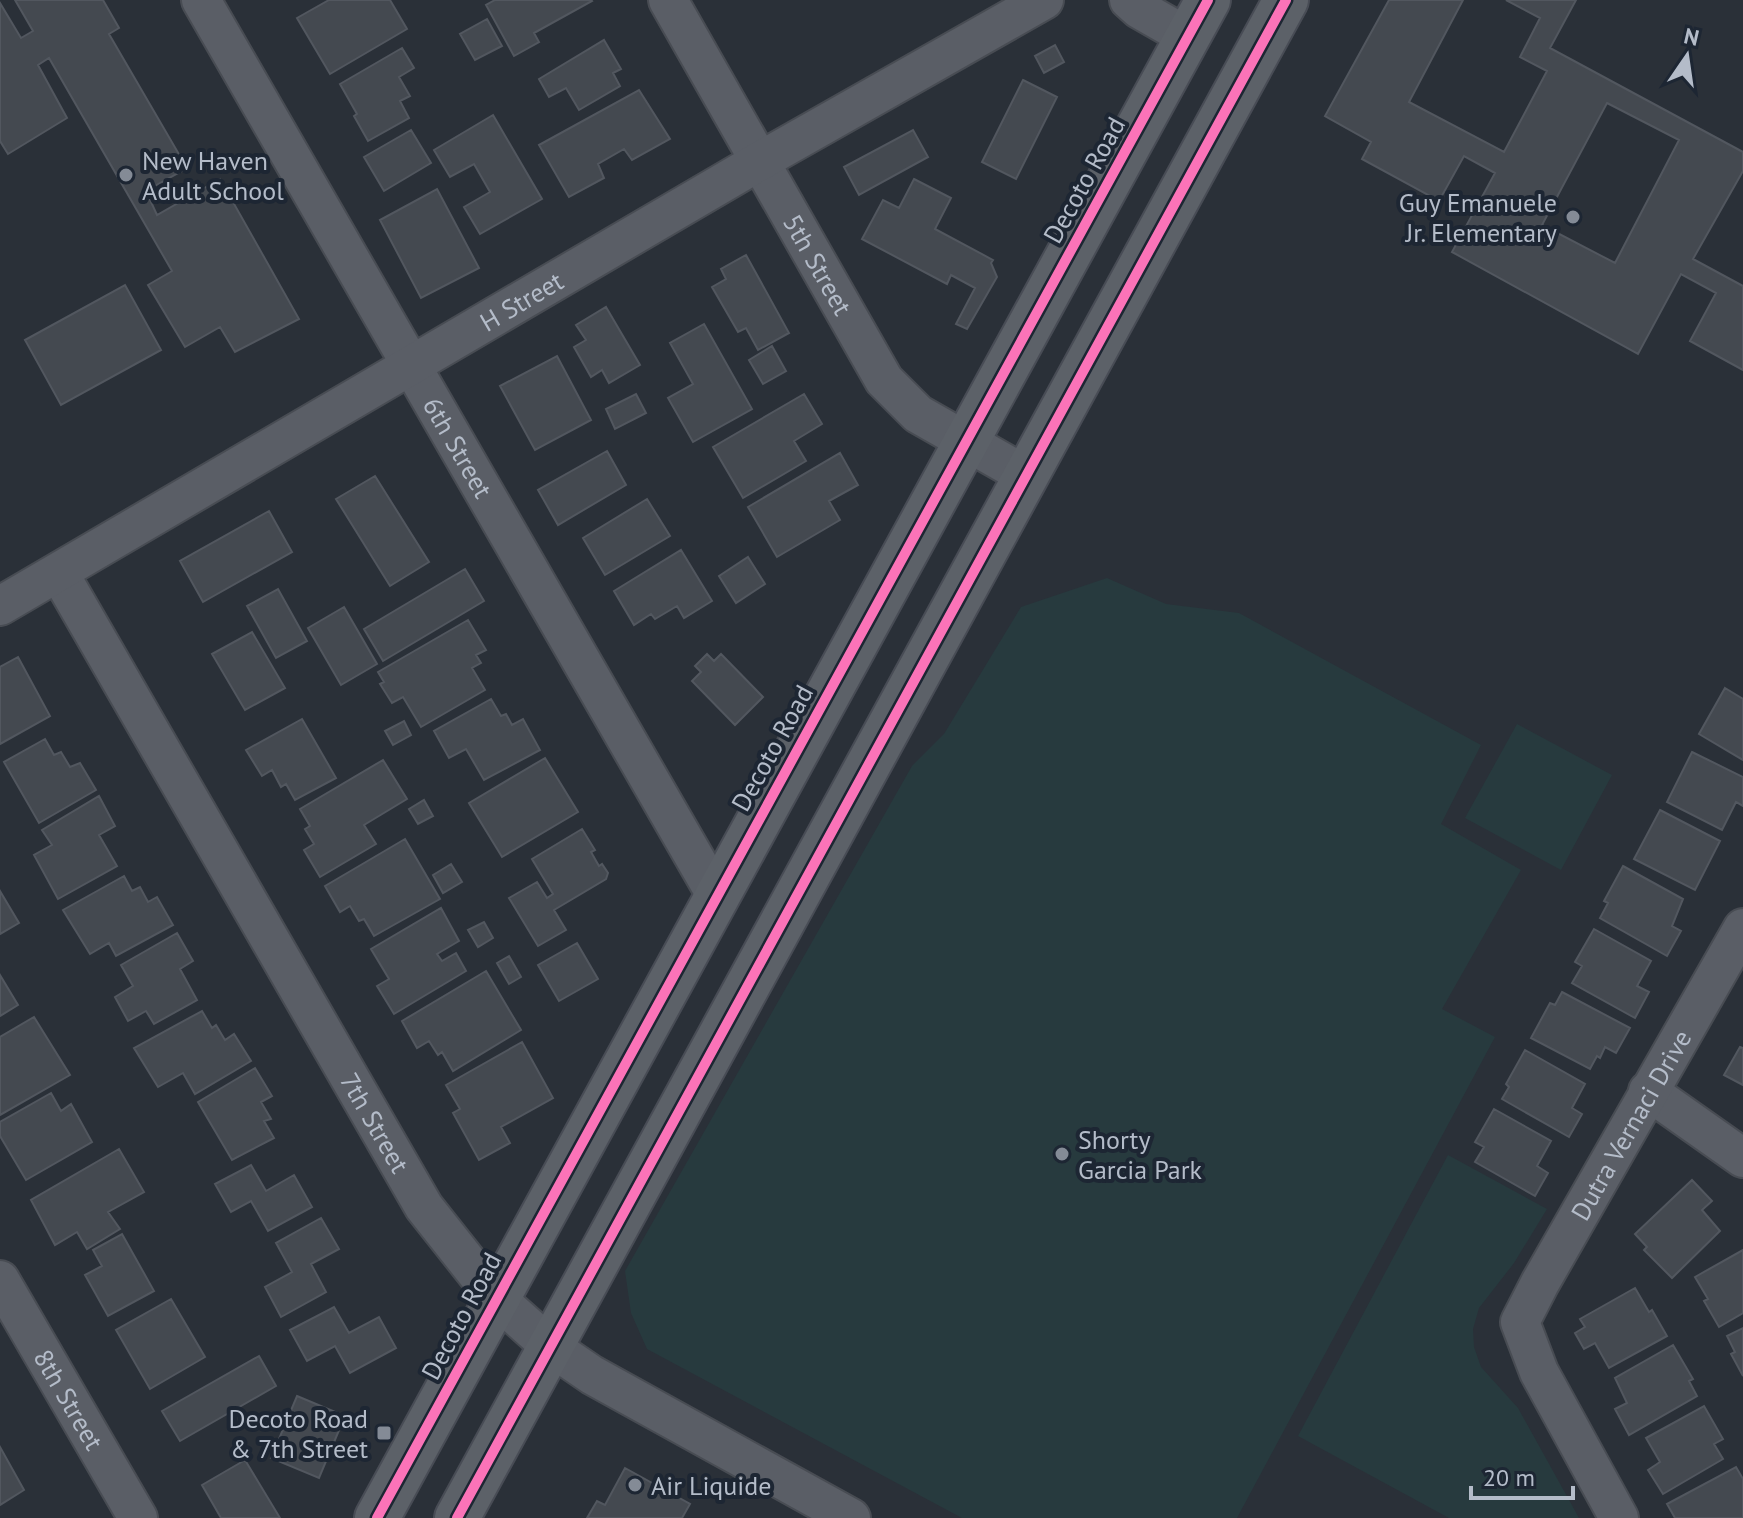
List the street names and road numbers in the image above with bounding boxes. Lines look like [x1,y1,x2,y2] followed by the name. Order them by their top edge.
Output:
[1036,111,1132,249] street label: Decoto Road
[777,208,860,321] street label: 5th Street
[474,264,569,338] street label: H Street
[416,391,500,504] street label: 6th Street
[724,679,820,817] street label: Decoto Road
[1563,1024,1698,1226] street label: Dutra Vernaci Drive
[334,1067,417,1179] street label: 7th Street
[414,1247,508,1385] street label: Decoto Road
[27,1343,111,1456] street label: 8th Street

